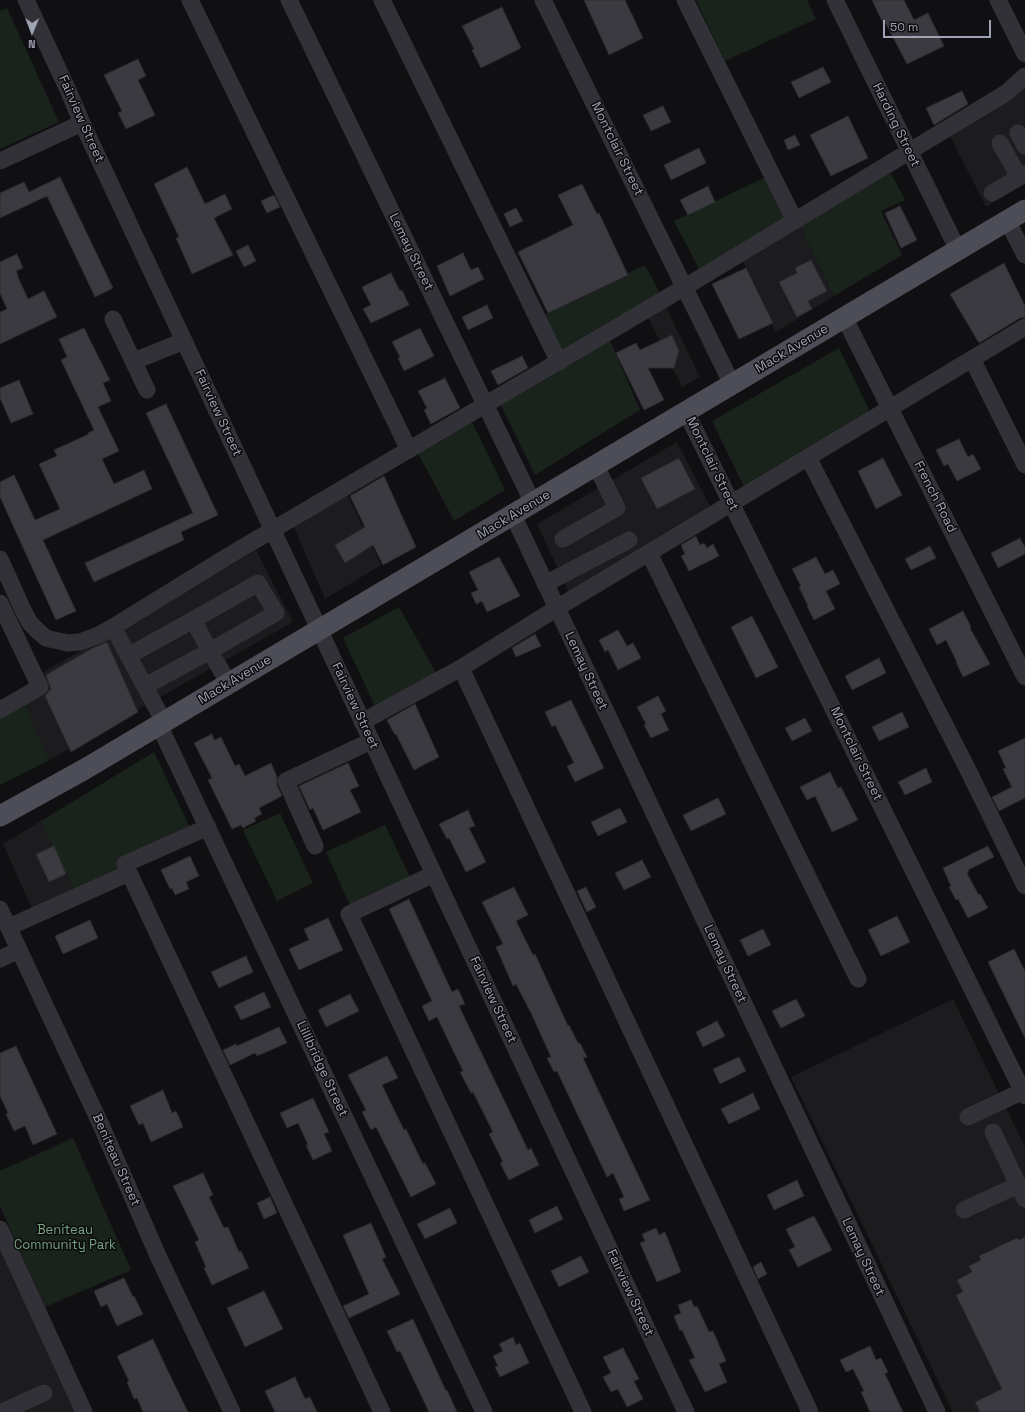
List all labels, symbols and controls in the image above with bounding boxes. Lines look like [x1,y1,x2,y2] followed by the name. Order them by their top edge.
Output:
[12,12,52,52] north arrow
[885,12,993,38] scale bar
[890,19,918,35] text: 50 m
[28,37,36,51] text: N
[55,73,107,165] street label: Fairview Street
[869,80,923,170] street label: Harding Street
[588,100,646,198] street label: Montclair Street
[386,211,436,293] street label: Lemay Street
[753,321,831,377] street label: Mack Avenue
[191,367,245,459] street label: Fairview Street
[683,415,741,513] street label: Montclair Street
[910,459,960,535] street label: French Road
[475,487,553,543] street label: Mack Avenue
[561,630,611,712] street label: Lemay Street
[196,652,274,708] street label: Mack Avenue
[328,660,382,752] street label: Fairview Street
[827,705,885,803] street label: Montclair Street
[700,923,750,1005] street label: Lemay Street
[466,954,520,1046] street label: Fairview Street
[293,1019,351,1119] street label: Lillibridge Street
[89,1112,143,1208] street label: Beniteau Street
[838,1216,888,1298] street label: Lemay Street
[14,1222,116,1253] park label: Beniteau Community Park
[603,1247,657,1339] street label: Fairview Street

